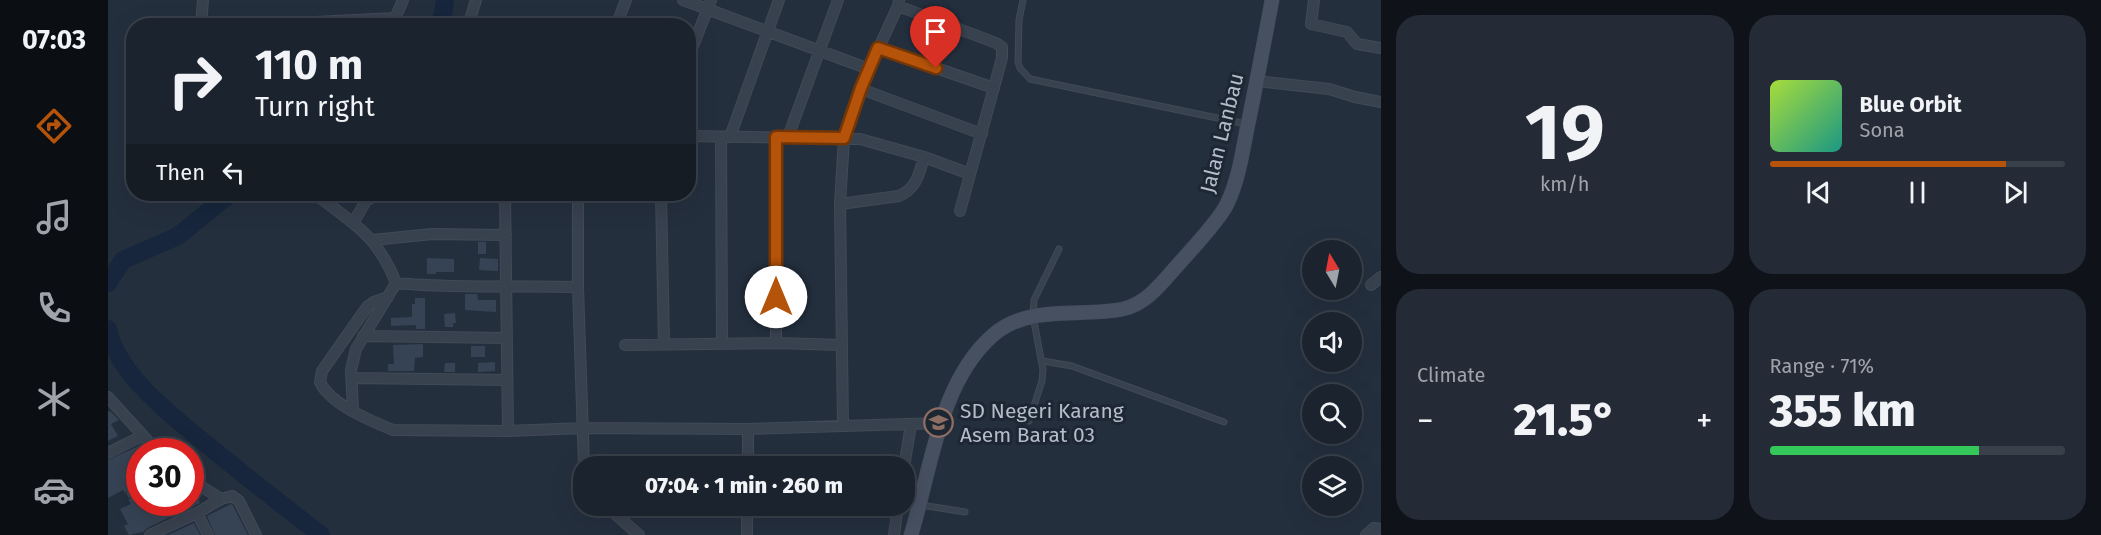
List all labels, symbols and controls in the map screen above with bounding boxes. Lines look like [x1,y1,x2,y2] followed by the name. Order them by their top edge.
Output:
[910,6,961,68] pin
[919,15,952,48] icon: arrive
[22,24,86,56] text: 07:03
[255,40,363,90] text: 110 m
[156,42,234,120] icon: right
[1195,70,1249,196] street label: Jalan Lanbau
[1525,86,1605,180] text: 19
[255,91,375,123] text: Turn right
[1860,91,1961,118] text: Blue Orbit
[33,105,75,147] icon: directions
[1860,118,1905,142] text: Sona
[217,156,250,189] icon: left
[156,159,205,186] text: Then
[1540,172,1590,196] text: km/h
[1802,176,1835,209] icon: previous
[1901,176,1934,209] icon: pause
[1999,176,2032,209] icon: next
[33,196,75,238] icon: music
[1302,240,1362,300] north arrow
[1302,240,1362,516] map controls
[744,265,808,329] position arrow
[33,287,75,329] icon: phone
[1302,312,1362,372] button: sound
[1770,354,1874,378] text: Range · 71%
[1417,363,1485,387] text: Climate
[33,378,75,420] icon: climate
[1302,384,1362,444] button: search
[1770,384,1916,438] text: 355 km
[1513,393,1616,447] text: 21.5°
[960,398,1124,448] place label: SD Negeri Karang Asem Barat 03
[1417,401,1434,441] text: −
[1696,401,1713,441] text: +
[923,407,955,439] school or university icon: SD Negeri Karang Asem Barat 03
[126,438,204,516] speed limit sign: 30
[1302,456,1362,516] button: layers
[33,469,75,511] icon: car
[645,472,843,499] text: 07:04 · 1 min · 260 m

